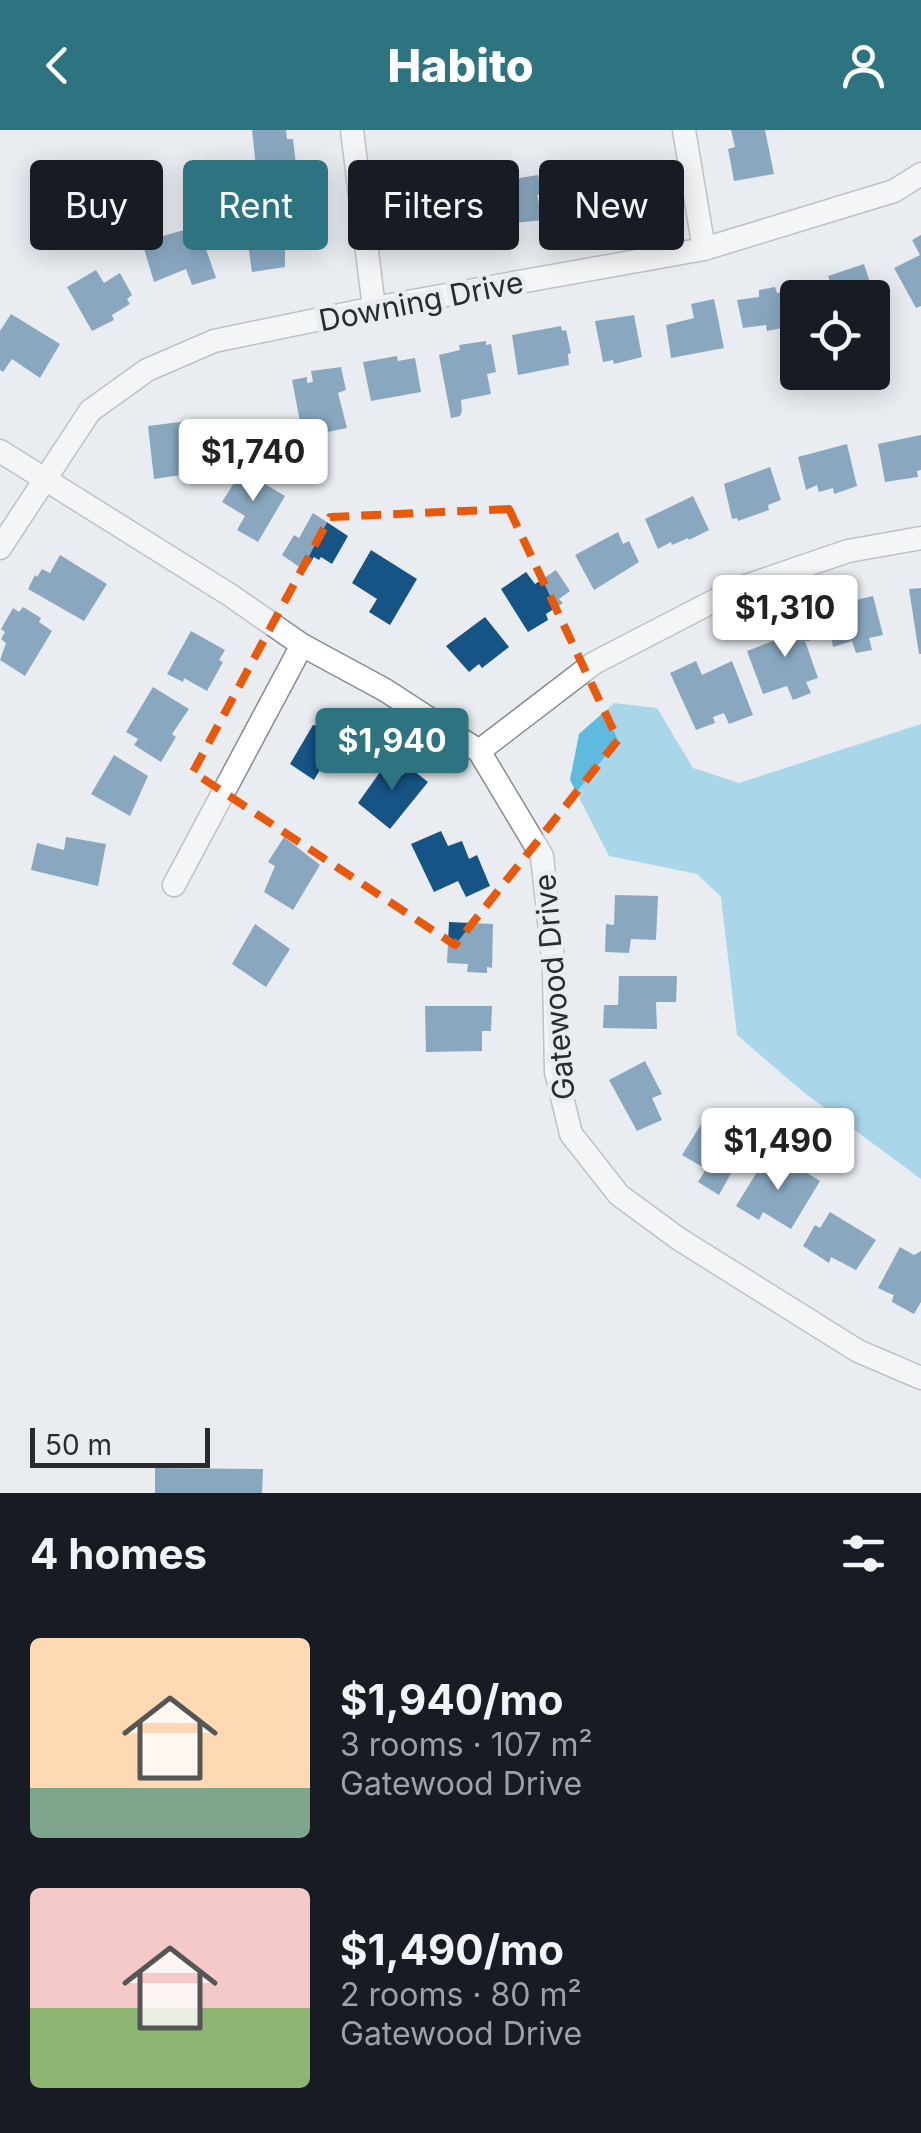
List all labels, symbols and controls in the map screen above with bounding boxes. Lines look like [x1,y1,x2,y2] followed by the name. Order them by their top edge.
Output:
[30,38,85,93] icon: back
[387,38,534,93] text: Habito
[836,38,891,93] icon: person
[30,160,163,250] chip: Buy
[183,160,328,250] chip: Rent
[348,160,519,250] chip: Filters
[539,160,684,250] chip: New
[316,264,526,338] street label: Downing Drive
[780,280,890,390] map controls
[780,280,890,390] button: locate
[172,419,334,504] pin: $1,740
[201,432,305,471] text: $1,740
[704,575,866,660] pin: $1,310
[735,588,835,627] text: $1,310
[311,708,473,793] pin: $1,940
[337,721,447,760] text: $1,940
[526,872,582,1102] street label: Gatewood Drive
[697,1108,859,1193] pin: $1,490
[723,1121,833,1160] text: $1,490
[30,1423,210,1468] scale bar
[45,1428,112,1462] text: 50 m
[836,1526,891,1581] icon: filters
[30,1528,207,1579] text: 4 homes
[340,1674,564,1725] text: $1,940/mo
[110,1678,230,1798] icon: home
[340,1725,593,1764] text: 3 rooms · 107 m²
[340,1764,582,1803] text: Gatewood Drive
[340,1924,564,1975] text: $1,490/mo
[110,1928,230,2048] icon: home
[340,1975,582,2014] text: 2 rooms · 80 m²
[340,2014,582,2053] text: Gatewood Drive

